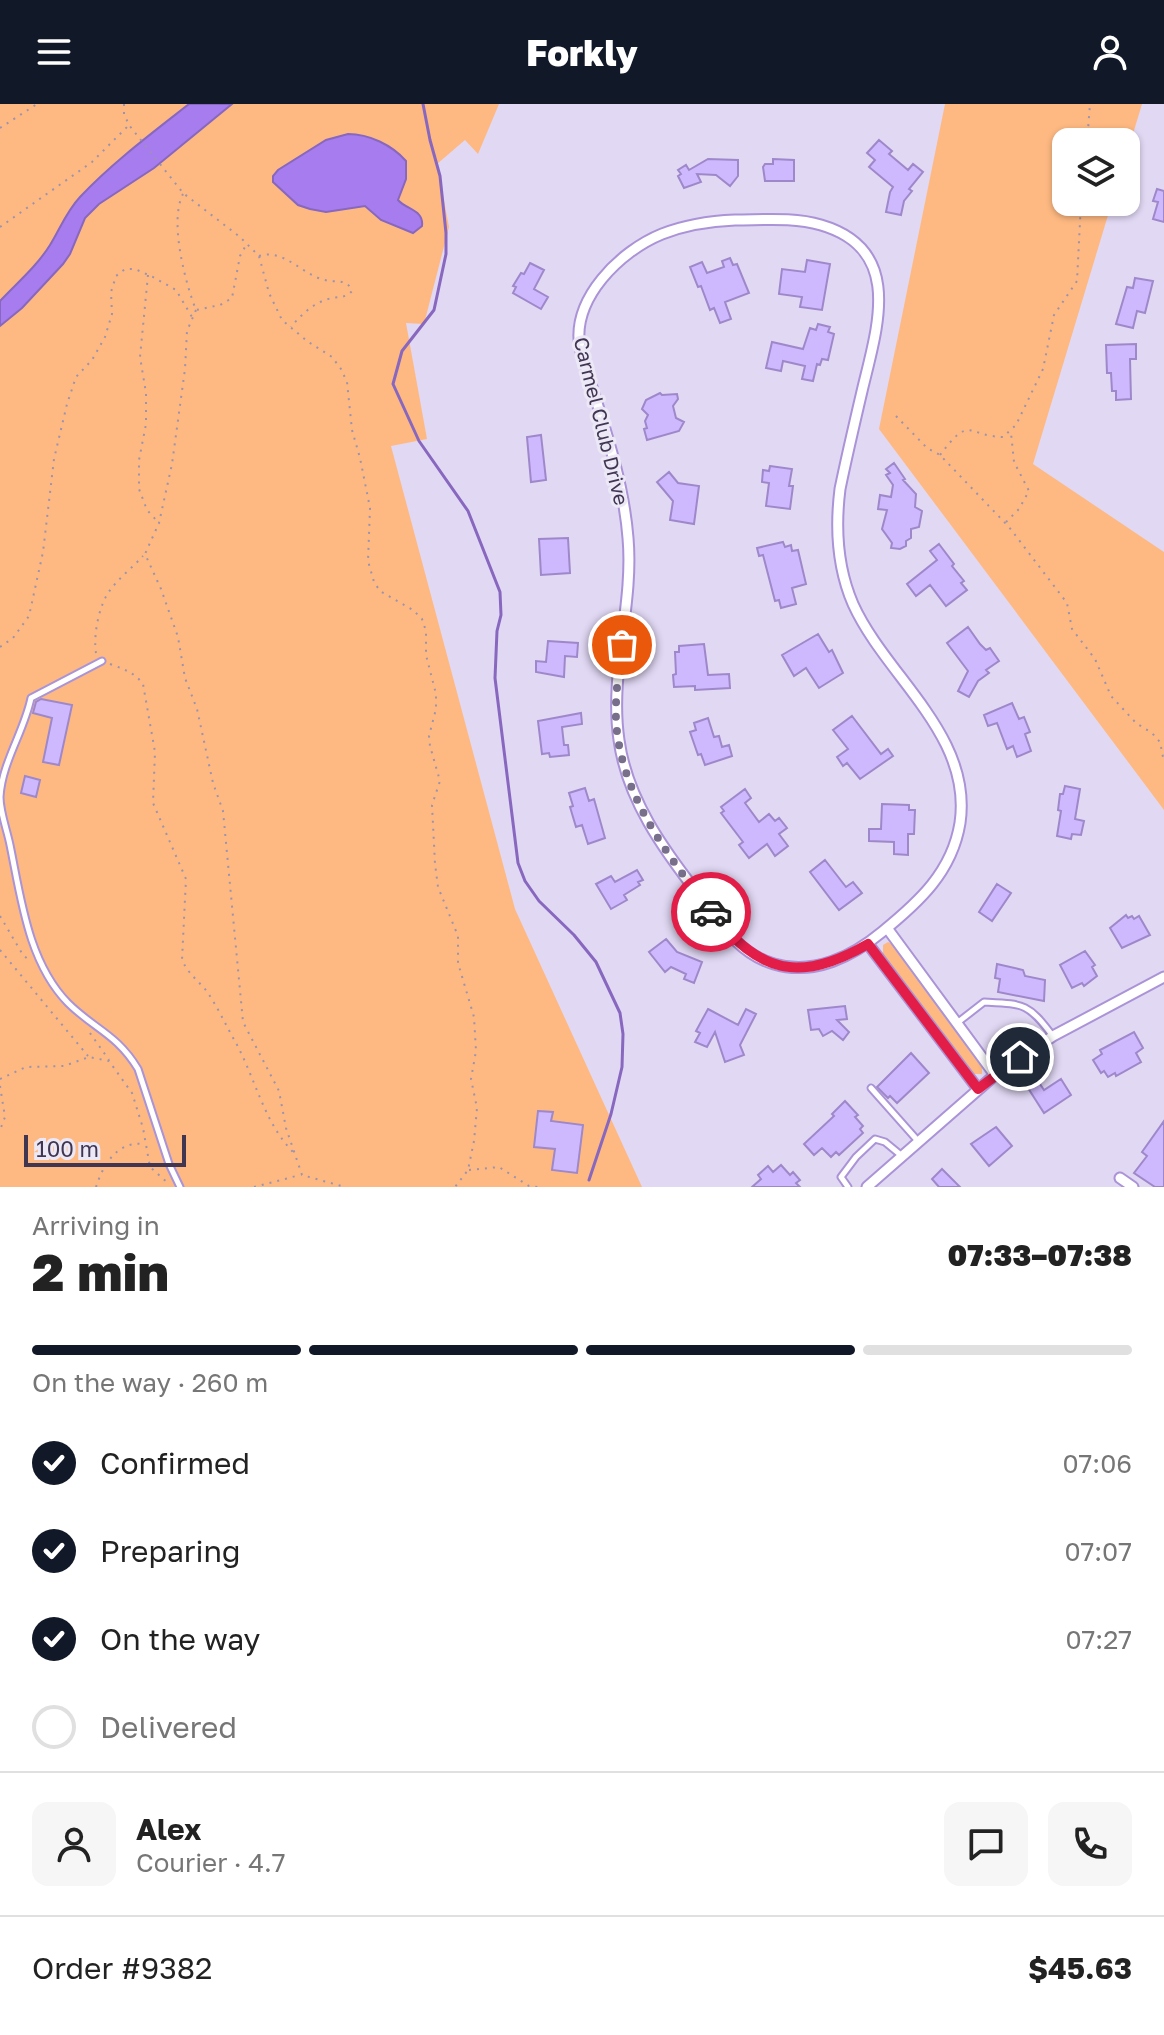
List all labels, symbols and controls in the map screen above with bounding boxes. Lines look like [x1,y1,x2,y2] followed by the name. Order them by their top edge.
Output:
[32,30,76,74] icon: menu
[1088,30,1132,74] icon: person
[526,31,638,74] text: Forkly
[1052,128,1140,216] map controls
[1052,128,1140,216] button: layers
[570,334,634,508] street label: Carmel Club Drive
[588,611,656,679] pin
[600,623,644,667] icon: bag
[671,872,751,952] courier
[689,890,733,934] icon: car
[986,1023,1054,1091] pin
[998,1035,1042,1079] icon: home
[24,1131,186,1167] scale bar
[36,1135,99,1162] text: 100 m
[32,1210,160,1241] text: Arriving in
[947,1237,1132,1273] text: 07:33–07:38
[32,1240,169,1302] text: 2 min
[32,1367,268,1398] text: On the way · 260 m
[32,1441,76,1485] icon: check
[100,1445,250,1481] text: Confirmed
[1062,1448,1132,1479] text: 07:06
[32,1529,76,1573] icon: check
[100,1533,241,1569] text: Preparing
[1064,1536,1132,1567] text: 07:07
[32,1617,76,1661] icon: check
[100,1621,260,1657] text: On the way
[1065,1624,1132,1655] text: 07:27
[100,1709,237,1745] text: Delivered
[32,1802,116,1886] button: person
[944,1802,1028,1886] button: chat
[1048,1802,1132,1886] button: phone
[136,1811,201,1847] text: Alex
[136,1847,286,1878] text: Courier · 4.7
[32,1950,212,1986] text: Order #9382
[1028,1950,1132,1986] text: $45.63

